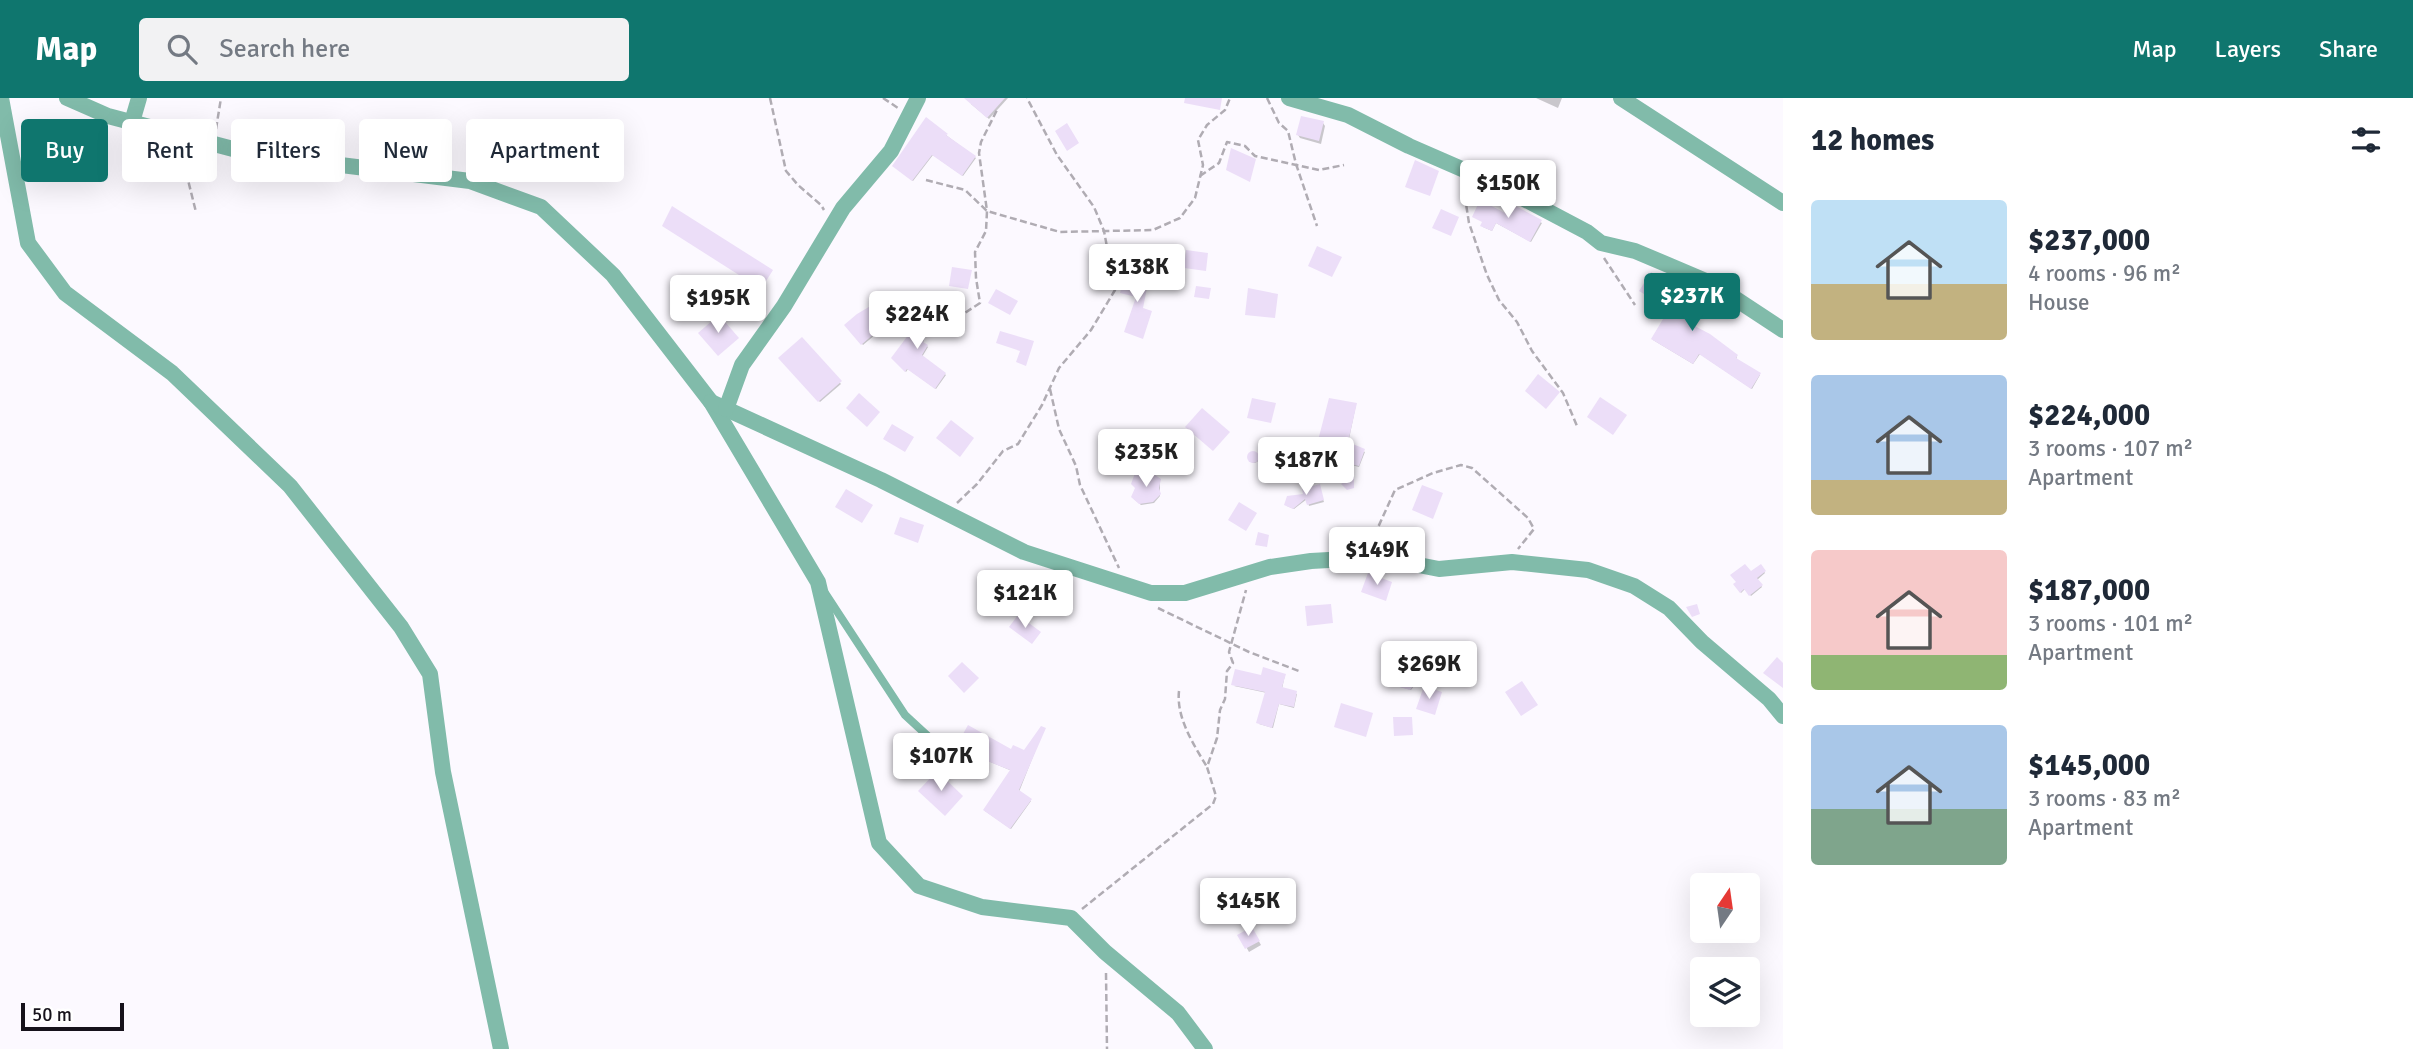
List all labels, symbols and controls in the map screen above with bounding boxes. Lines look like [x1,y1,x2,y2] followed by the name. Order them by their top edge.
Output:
[139,18,629,81] search box
[35,29,97,70] text: Map
[163,30,201,68] icon: search
[219,33,350,65] text: Search here
[2132,34,2177,64] text: Map
[2215,34,2281,64] text: Layers
[2319,34,2378,64] text: Share
[21,119,108,182] chip: Buy
[122,119,217,182] chip: Rent
[231,119,345,182] chip: Filters
[359,119,452,182] chip: New
[466,119,624,182] chip: Apartment
[2347,121,2385,159] icon: filters
[1811,122,1934,159] text: 12 homes
[1459,160,1557,220] pin: $150K
[1476,168,1540,197] text: $150K
[2028,222,2150,259] text: $237,000
[1867,228,1951,312] icon: home
[1088,244,1186,304] pin: $138K
[1105,252,1169,281] text: $138K
[2028,259,2181,288] text: 4 rooms · 96 m²
[1643,274,1741,333] pin: $237K
[669,275,767,335] pin: $195K
[1660,281,1724,310] text: $237K
[686,283,750,312] text: $195K
[2028,288,2090,317] text: House
[868,292,966,351] pin: $224K
[885,299,949,328] text: $224K
[2028,397,2150,434] text: $224,000
[1867,403,1951,487] icon: home
[1097,430,1195,489] pin: $235K
[2028,434,2193,463] text: 3 rooms · 107 m²
[1114,437,1178,466] text: $235K
[1257,438,1355,497] pin: $187K
[1274,445,1338,474] text: $187K
[2028,463,2133,492] text: Apartment
[1328,528,1426,587] pin: $149K
[1345,535,1409,564] text: $149K
[976,570,1074,630] pin: $121K
[2028,572,2150,609] text: $187,000
[993,578,1057,607] text: $121K
[1867,578,1951,662] icon: home
[2028,609,2193,638] text: 3 rooms · 101 m²
[2028,638,2133,667] text: Apartment
[1380,642,1478,701] pin: $269K
[1397,649,1461,678] text: $269K
[892,734,990,793] pin: $107K
[909,741,973,770] text: $107K
[2028,747,2150,784] text: $145,000
[1867,753,1951,837] icon: home
[2028,784,2181,813] text: 3 rooms · 83 m²
[2028,813,2133,842] text: Apartment
[1690,873,1760,943] north arrow
[1690,873,1760,1027] map controls
[1199,878,1297,938] pin: $145K
[1216,886,1280,915] text: $145K
[1690,957,1760,1027] button: layers
[21,1000,124,1032] scale bar
[32,1003,72,1027] text: 50 m

